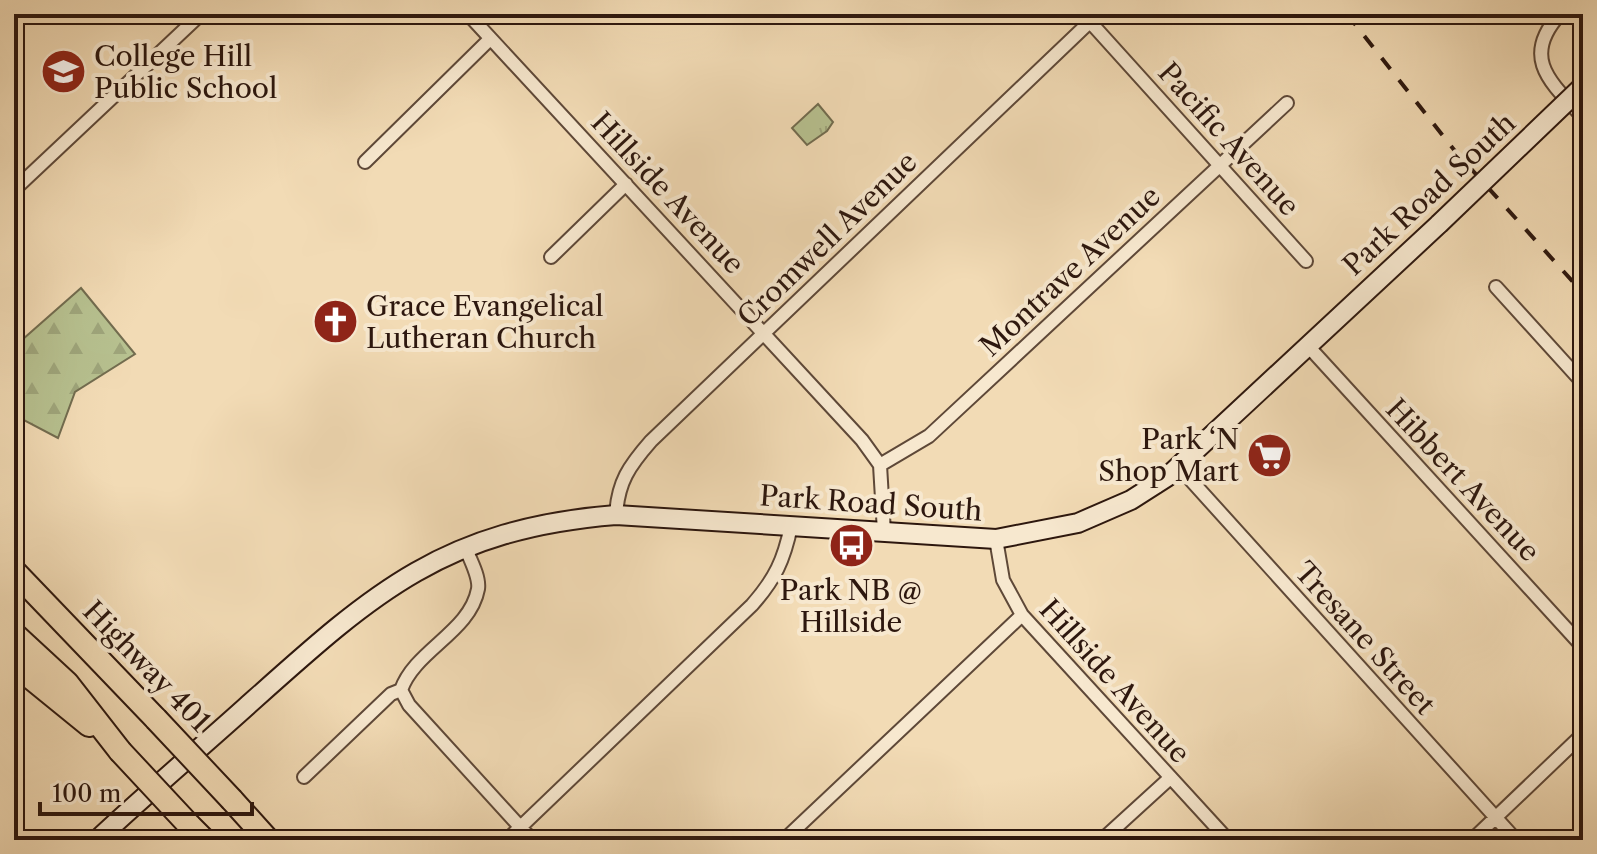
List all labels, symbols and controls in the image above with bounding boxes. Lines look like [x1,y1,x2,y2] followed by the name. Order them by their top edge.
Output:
[94,39,277,105] place label: College Hill Public School
[39,48,87,96] school or university icon: College Hill Public School
[1151,55,1307,223] street label: Pacific Avenue
[584,105,752,281] street label: Hillside Avenue
[1336,106,1522,282] street label: Park Road South
[730,145,924,333] street label: Cromwell Avenue
[973,179,1167,363] street label: Montrave Avenue
[366,289,604,355] place label: Grace Evangelical Lutheran Church
[311,298,359,346] church icon: Grace Evangelical Lutheran Church
[1379,392,1547,568] street label: Hibbert Avenue
[1098,422,1239,488] place label: Park ‘N Shop Mart
[1246,431,1294,479] supermarket icon: Park ‘N Shop Mart
[759,478,983,528] street label: Park Road South
[827,521,875,569] bus stop icon: Park NB @ Hillside
[1288,555,1442,721] street label: Tresane Street
[780,573,922,639] place label: Park NB @ Hillside
[1033,592,1197,770] street label: Hillside Avenue
[76,594,218,739] street label: Highway 401
[40,766,252,816] scale bar
[52,779,121,808] text: 100 m

